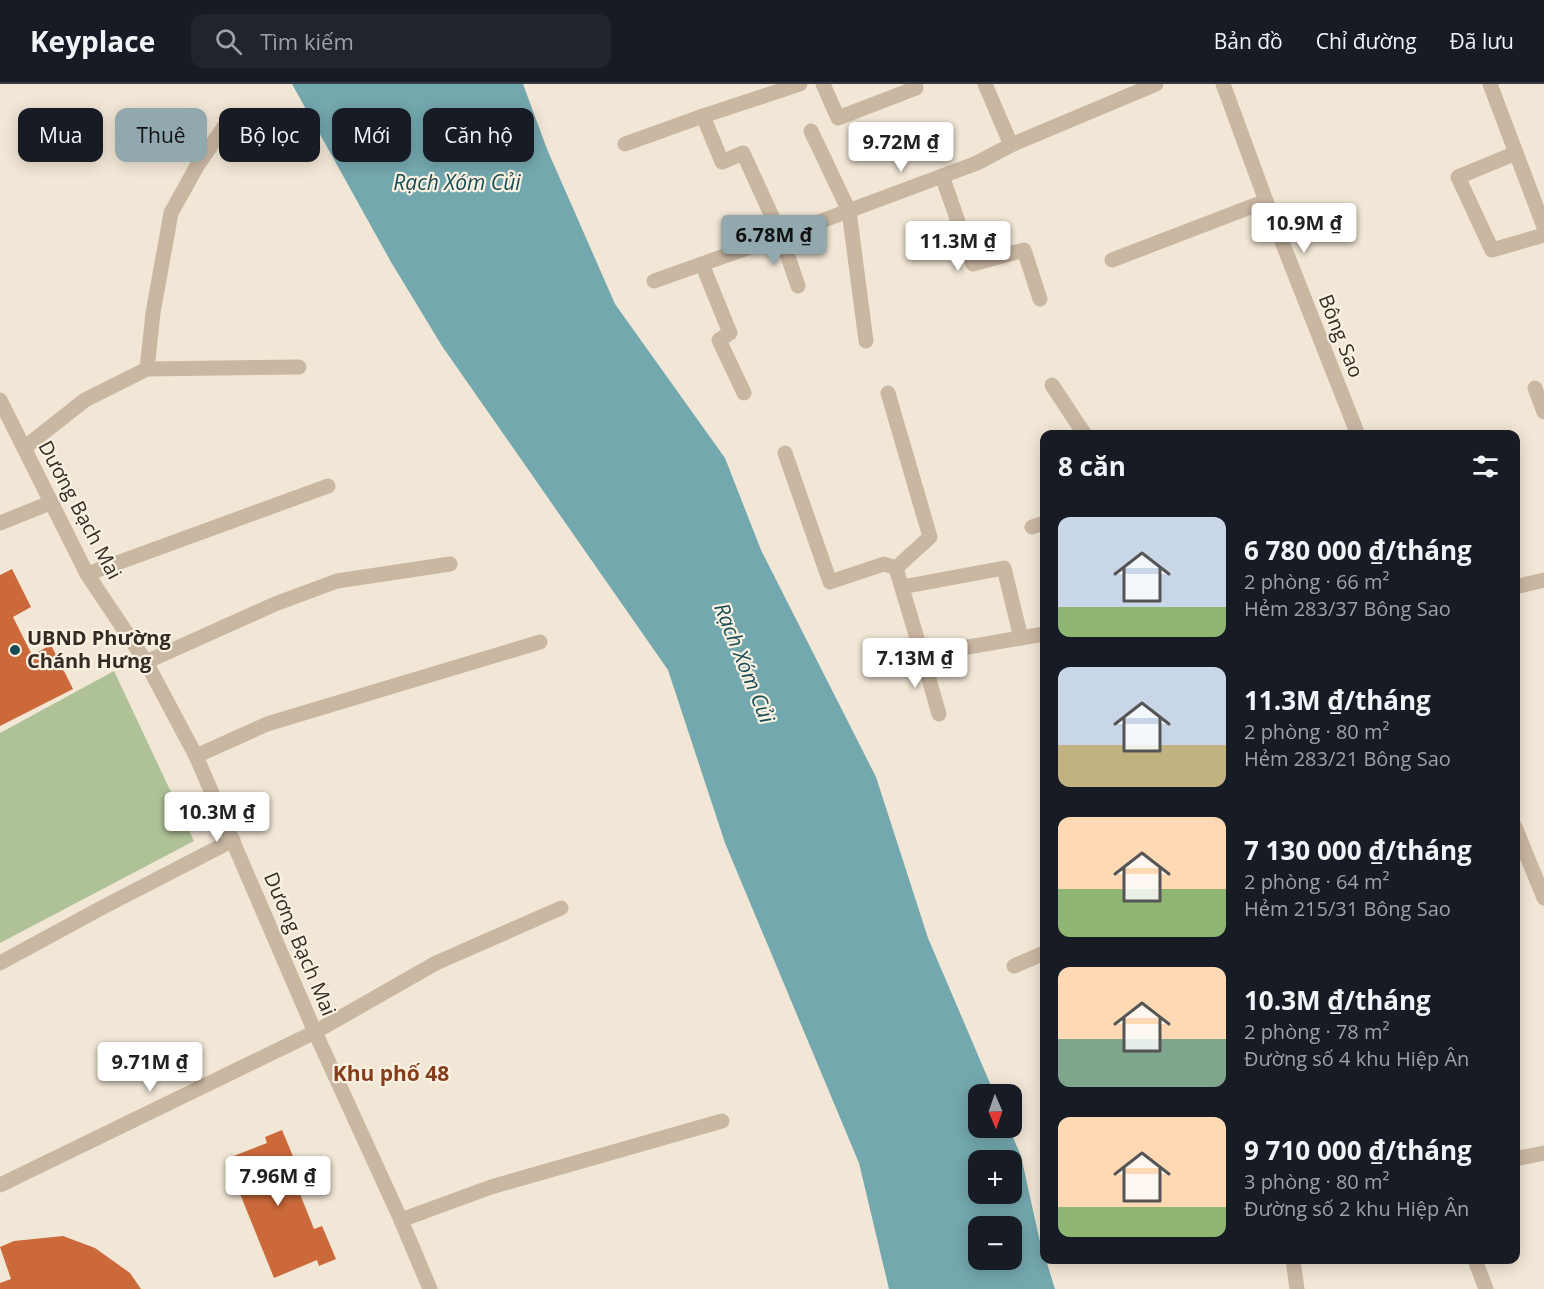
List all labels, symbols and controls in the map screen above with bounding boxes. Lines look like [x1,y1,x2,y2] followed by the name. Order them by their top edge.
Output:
[191,14,611,68] search box
[30,22,155,60] text: Keyplace
[212,25,245,58] icon: search
[260,26,354,56] text: Tìm kiếm
[1214,27,1283,55] text: Bản đồ
[1316,27,1417,55] text: Chỉ đường
[1450,27,1514,55] text: Đã lưu
[18,108,103,162] chip: Mua
[115,108,207,162] chip: Thuê
[219,108,320,162] chip: Bộ lọc
[332,108,411,162] chip: Mới
[423,108,534,162] chip: Căn hộ
[846,122,956,173] pin: 9.72M ₫
[862,128,940,155] text: 9.72M ₫
[393,168,521,196] water label: Rạch Xóm Củi
[1249,203,1359,254] pin: 10.9M ₫
[1265,209,1343,236] text: 10.9M ₫
[719,215,829,266] pin: 6.78M ₫
[735,221,813,248] text: 6.78M ₫
[903,221,1013,272] pin: 11.3M ₫
[919,227,997,254] text: 11.3M ₫
[1313,290,1370,381] street label: Bông Sao
[32,436,128,584] street label: Dương Bạch Mai
[1058,448,1126,484] text: 8 căn
[1469,450,1502,483] icon: filters
[1244,532,1472,568] text: 6 780 000 ₫/tháng
[1106,541,1178,613] icon: home
[1244,568,1389,595] text: 2 phòng · 66 m²
[1244,595,1451,622] text: Hẻm 283/37 Bông Sao
[708,598,782,728] water label: Rạch Xóm Củi
[27,624,171,674] place label: UBND Phường Chánh Hưng
[860,638,970,689] pin: 7.13M ₫
[8,643,22,657] marker: UBND Phường Chánh Hưng
[876,644,954,671] text: 7.13M ₫
[1244,682,1431,718] text: 11.3M ₫/tháng
[1106,691,1178,763] icon: home
[1244,718,1389,745] text: 2 phòng · 80 m²
[1244,745,1451,772] text: Hẻm 283/21 Bông Sao
[162,792,272,843] pin: 10.3M ₫
[178,798,256,825] text: 10.3M ₫
[1244,832,1472,868] text: 7 130 000 ₫/tháng
[1106,841,1178,913] icon: home
[258,868,343,1020] street label: Dương Bạch Mai
[1244,868,1389,895] text: 2 phòng · 64 m²
[1244,895,1451,922] text: Hẻm 215/31 Bông Sao
[1244,982,1431,1018] text: 10.3M ₫/tháng
[1106,991,1178,1063] icon: home
[1244,1018,1389,1045] text: 2 phòng · 78 m²
[95,1042,205,1093] pin: 9.71M ₫
[1244,1045,1469,1072] text: Đường số 4 khu Hiệp Ân
[111,1048,189,1075] text: 9.71M ₫
[333,1059,449,1087] district label: Khu phố 48
[968,1084,1022,1138] north arrow
[968,1084,1022,1270] map controls
[1244,1132,1472,1168] text: 9 710 000 ₫/tháng
[1106,1141,1178,1213] icon: home
[968,1150,1022,1204] button: +
[223,1156,333,1207] pin: 7.96M ₫
[239,1162,317,1189] text: 7.96M ₫
[1244,1168,1389,1195] text: 3 phòng · 80 m²
[1244,1195,1469,1222] text: Đường số 2 khu Hiệp Ân
[968,1216,1022,1270] button: −

